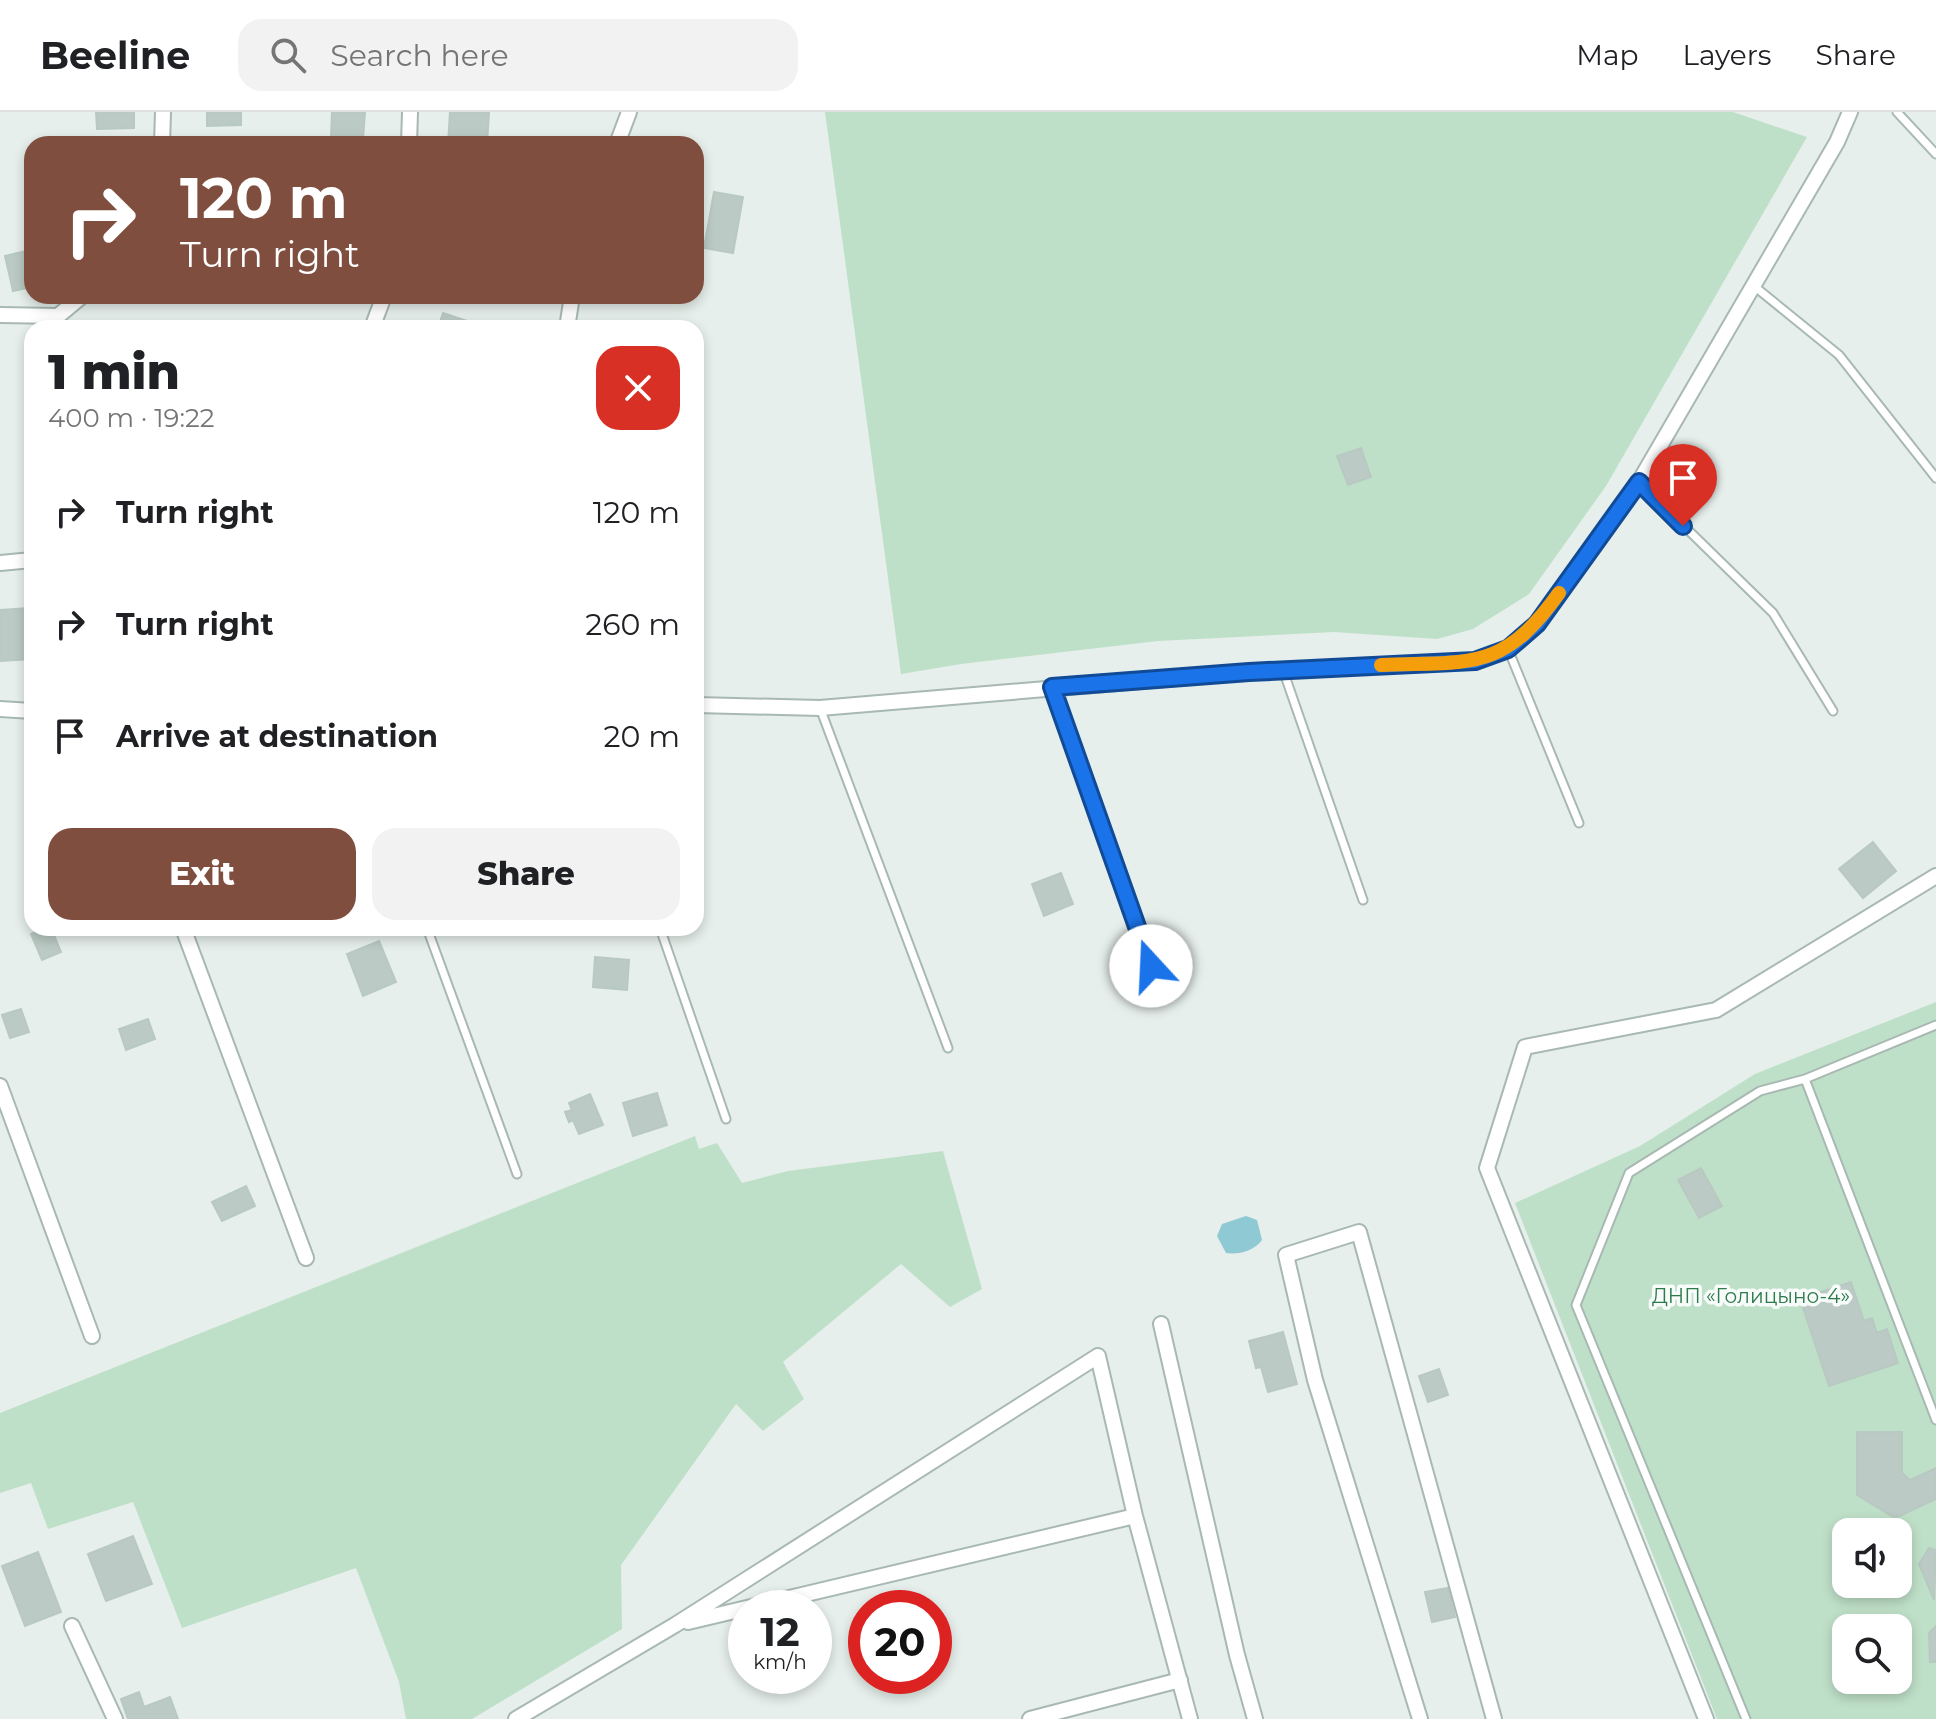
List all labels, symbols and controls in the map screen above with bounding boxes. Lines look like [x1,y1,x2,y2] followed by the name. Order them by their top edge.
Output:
[238,19,798,91] search box
[40,32,190,79] text: Beeline
[266,33,310,77] icon: search
[330,37,509,74] text: Search here
[1576,38,1639,72] text: Map
[1683,38,1772,72] text: Layers
[1816,38,1896,72] text: Share
[180,164,348,232] text: 120 m
[48,168,152,272] icon: right
[180,232,360,276] text: Turn right
[48,343,180,401] text: 1 min
[596,346,680,430] button: close
[48,402,214,434] text: 400 m · 19:22
[1649,444,1717,526] pin
[1661,456,1705,500] icon: arrive
[48,490,92,534] icon: right
[116,494,273,531] text: Turn right
[593,494,680,531] text: 120 m
[48,602,92,646] icon: right
[116,606,273,643] text: Turn right
[585,606,680,643] text: 260 m
[48,714,92,758] icon: arrive
[116,718,438,755] text: Arrive at destination
[603,718,680,755] text: 20 m
[48,828,356,920] button: Exit
[372,828,680,920] button: Share
[1109,924,1193,1008] position arrow
[1652,1284,1850,1308] park label: ДНП «Голицыно-4»
[1832,1518,1912,1694] map controls
[1832,1518,1912,1598] button: sound
[848,1590,952,1694] speed limit sign: 20
[760,1607,800,1656] text: 12
[1832,1614,1912,1694] button: search
[753,1650,807,1674] text: km/h

